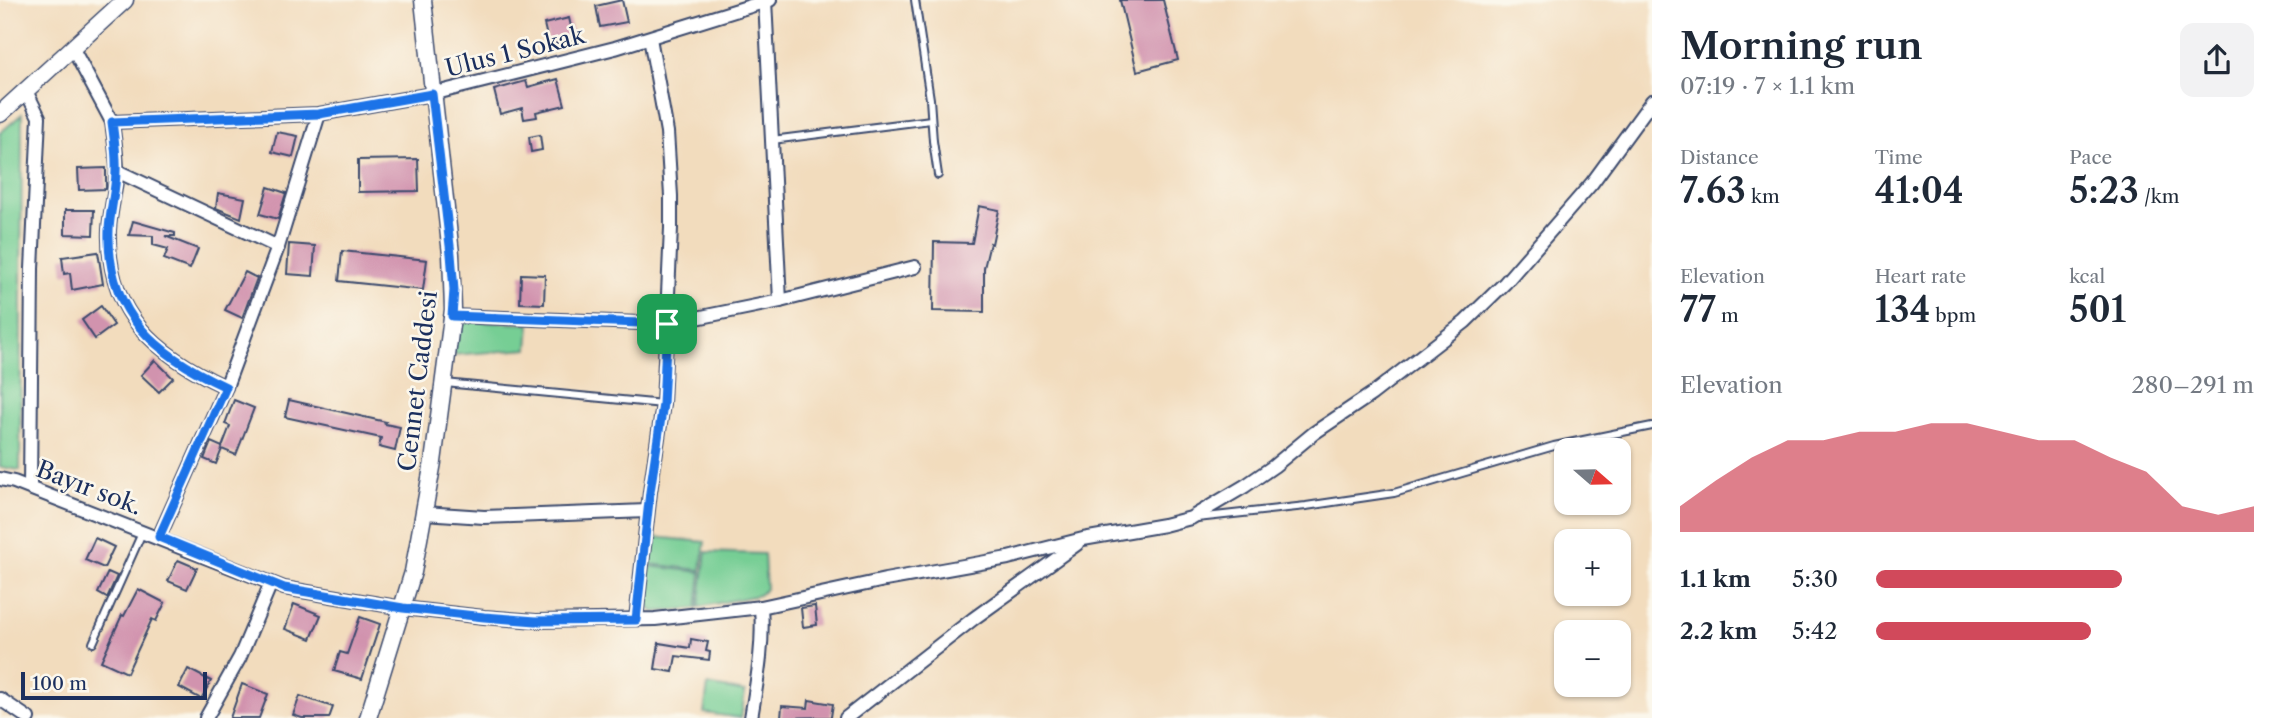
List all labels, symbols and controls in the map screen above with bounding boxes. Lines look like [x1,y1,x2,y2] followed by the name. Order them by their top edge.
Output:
[442,20,589,83] street label: Ulus 1 Sokak
[1680,22,1923,69] text: Morning run
[2180,23,2254,97] button: share
[1680,72,1855,100] text: 07:19 · 7 × 1.1 km
[1680,146,1759,169] text: Distance
[1875,146,1923,169] text: Time
[2069,146,2112,169] text: Pace
[1680,169,1746,212] text: 7.63
[1875,169,1964,212] text: 41:04
[2069,169,2139,212] text: 5:23
[1746,185,1780,208] text: km
[2139,185,2179,208] text: /km
[1680,265,1765,288] text: Elevation
[1875,265,1966,288] text: Heart rate
[2069,265,2105,288] text: kcal
[1680,288,1716,331] text: 77
[1875,288,1930,331] text: 134
[2069,288,2126,331] text: 501
[392,289,443,473] street label: Cennet Caddesi
[637,294,697,354] pin
[1716,304,1739,327] text: m
[1930,304,1976,327] text: bpm
[648,305,686,343] icon: arrive
[1680,371,1783,399] text: Elevation
[2132,371,2254,399] text: 280–291 m
[1554,438,1631,514] north arrow
[1554,438,1631,697] map controls
[32,454,146,521] street label: Bayır sok.
[1554,529,1631,606] button: +
[1680,565,1751,593] text: 1.1 km
[1792,565,1838,593] text: 5:30
[1680,617,1757,645] text: 2.2 km
[1792,617,1837,645] text: 5:42
[1554,620,1631,697] button: −
[21,669,206,701] scale bar
[32,672,87,695] text: 100 m

